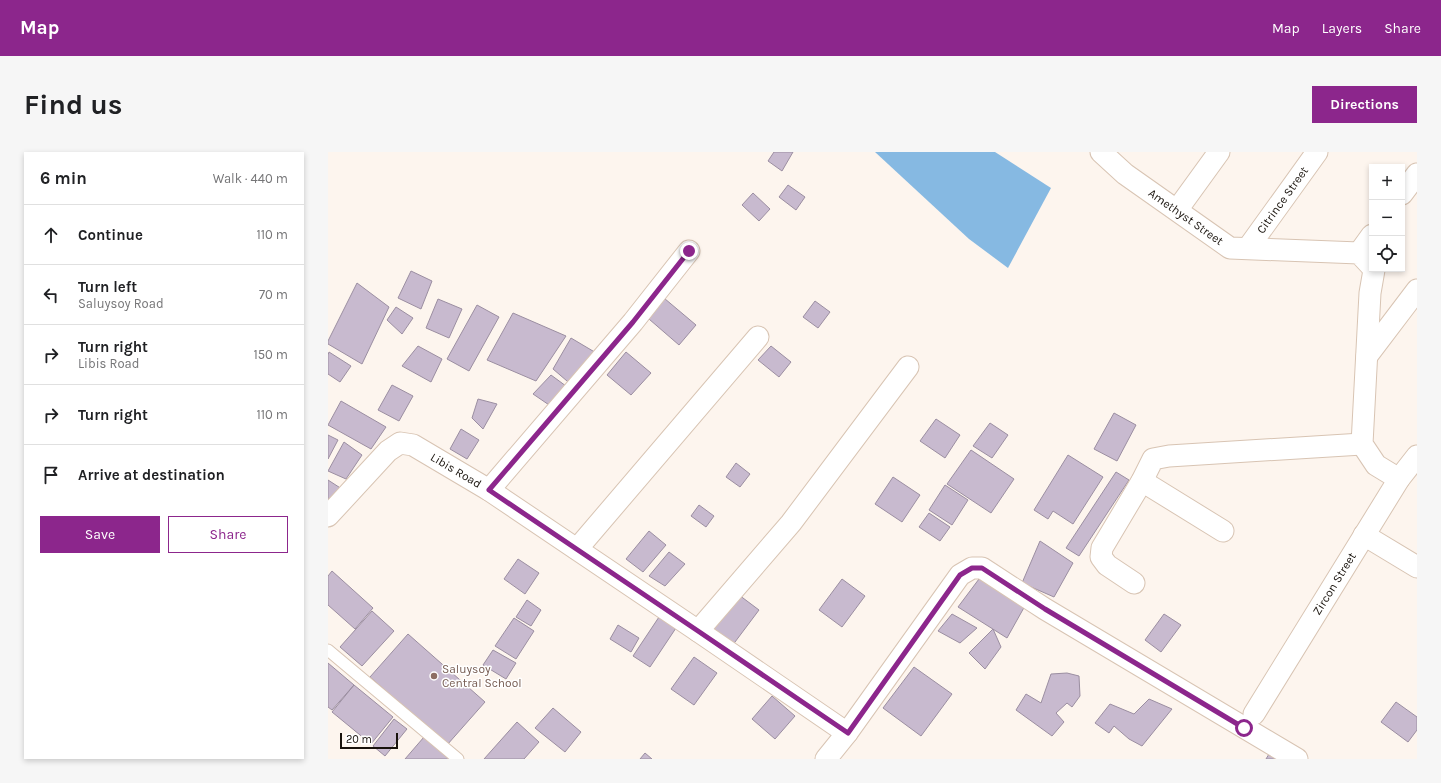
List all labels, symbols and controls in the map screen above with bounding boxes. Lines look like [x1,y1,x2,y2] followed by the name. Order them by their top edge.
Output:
[20,17,59,39] text: Map
[1272,20,1300,37] text: Map
[1322,20,1362,37] text: Layers
[1384,20,1421,37] text: Share
[1312,86,1417,123] button: Directions
[24,88,123,121] text: Find us
[1254,164,1311,236] street label: Citrince Street
[1369,164,1405,272] map controls
[1369,164,1405,200] button: +
[40,168,87,188] text: 6 min
[213,171,288,186] text: Walk · 440 m
[1146,186,1226,248] street label: Amethyst Street
[1369,200,1405,236] button: −
[40,224,62,246] icon: ahead
[78,226,143,244] text: Continue
[256,227,288,242] text: 110 m
[1369,236,1405,272] button: locate
[680,242,698,260] route end
[78,278,137,296] text: Turn left
[40,284,62,306] icon: left
[259,287,288,302] text: 70 m
[78,296,164,311] text: Saluysoy Road
[78,338,148,356] text: Turn right
[40,344,62,366] icon: right
[253,347,288,362] text: 150 m
[78,356,139,371] text: Libis Road
[40,404,62,426] icon: right
[78,406,148,424] text: Turn right
[256,407,288,422] text: 110 m
[428,450,484,491] street label: Libis Road
[40,464,62,486] icon: arrive
[78,466,225,484] text: Arrive at destination
[40,516,160,553] button: Save
[168,516,288,553] button: Share
[1310,550,1359,618] street label: Zircon Street
[442,662,522,690] place label: Saluysoy Central School
[429,671,439,681] marker: Saluysoy Central School
[1235,719,1253,737] route start
[340,731,398,750] scale bar
[346,733,372,746] text: 20 m

